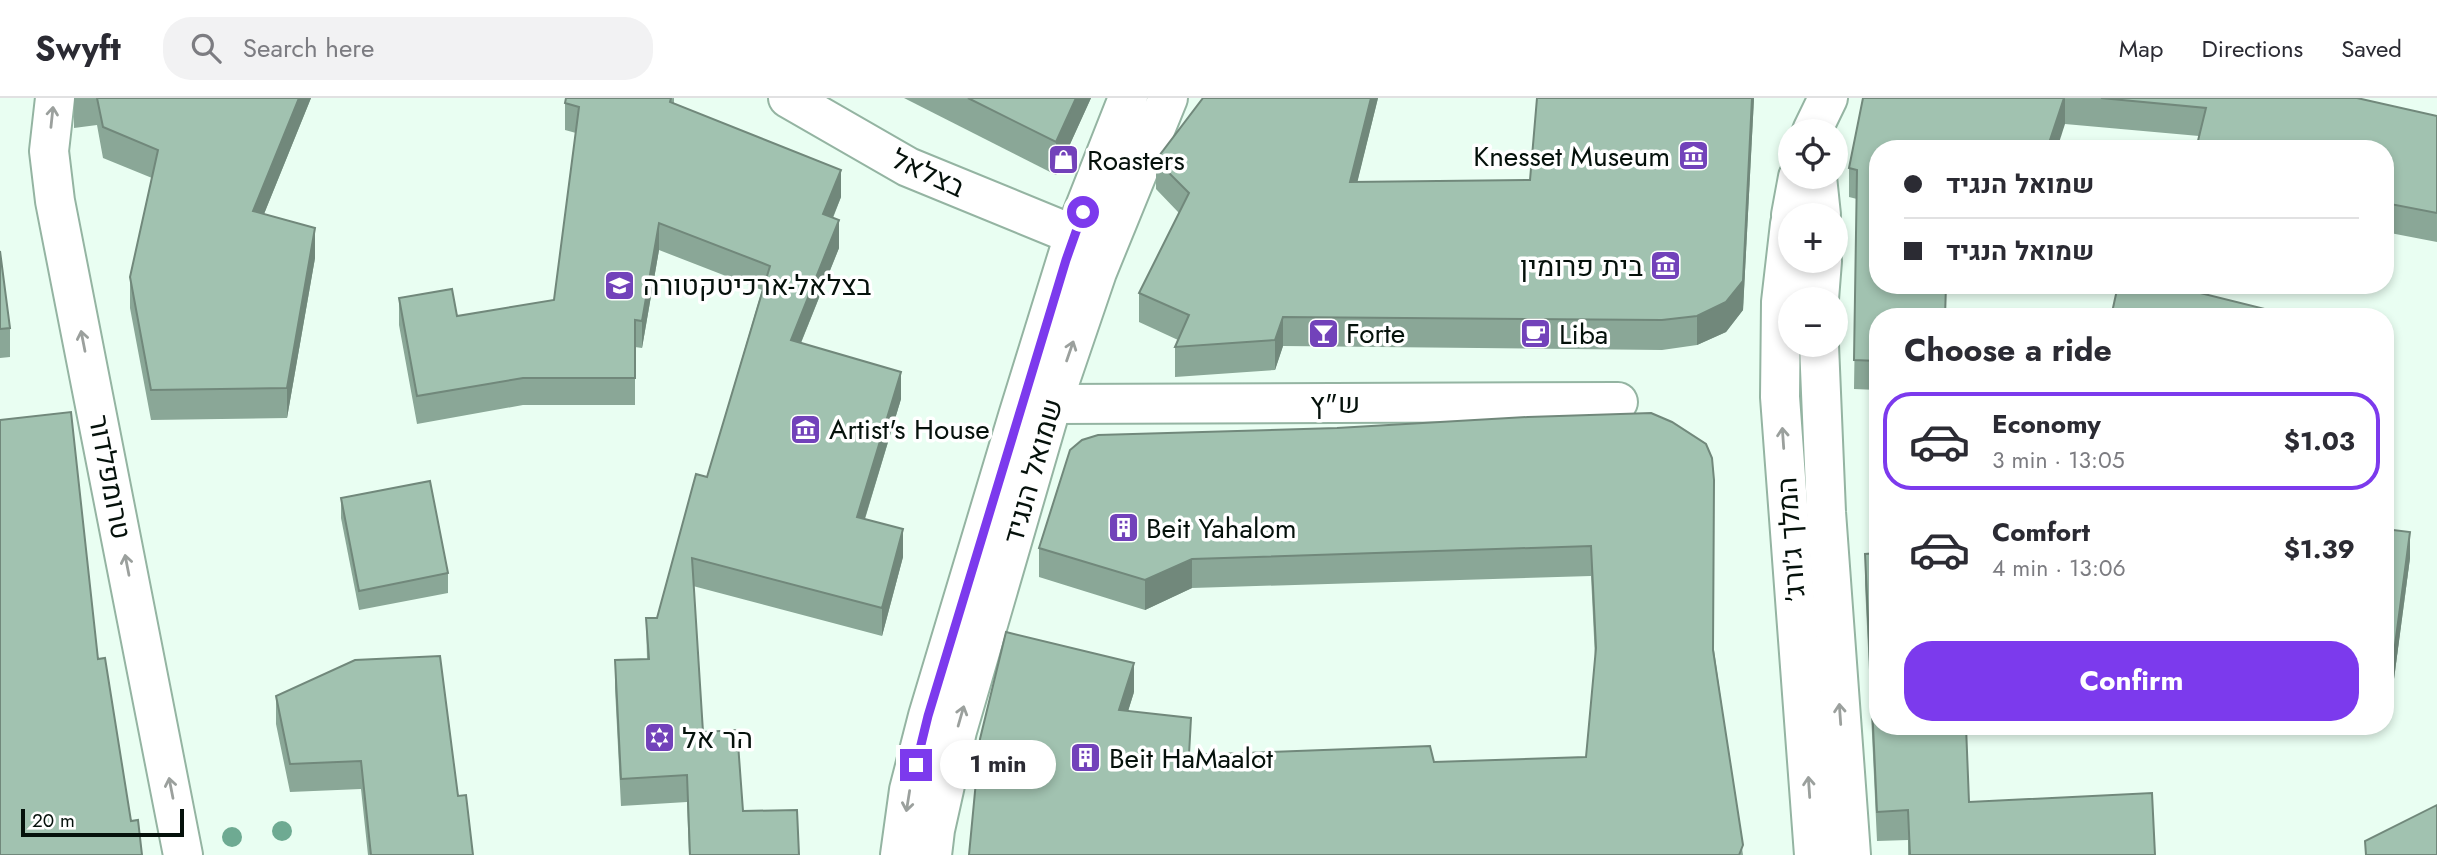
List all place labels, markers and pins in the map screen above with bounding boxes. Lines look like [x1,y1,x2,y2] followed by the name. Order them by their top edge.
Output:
[1473,136,1670,177] place label: Knesset Museum
[1676,139,1710,173] museum icon: Knesset Museum
[1087,140,1185,181] place label: Roasters
[1047,143,1081,177] shop icon: Roasters
[1520,246,1643,287] place label: בית פרומין
[1649,249,1683,283] museum icon: בית פרומין
[643,265,872,306] place label: בצלאל-ארכיטקטורה
[603,268,637,302] school or university icon: בצלאל-ארכיטקטורה
[1346,313,1405,354] place label: Forte
[1559,314,1608,355] place label: Liba
[1306,316,1340,350] bar icon: Forte
[1519,317,1553,351] cafe icon: Liba
[829,409,990,450] place label: Artist's House
[789,412,823,446] museum icon: Artist's House
[1146,508,1297,549] place label: Beit Yahalom
[1106,511,1140,545] building icon: Beit Yahalom
[682,718,753,759] place label: הר אל
[642,721,676,755] synagogue icon: הר אל
[1109,738,1273,779] place label: Beit HaMaalot
[1069,741,1103,775] building icon: Beit HaMaalot

